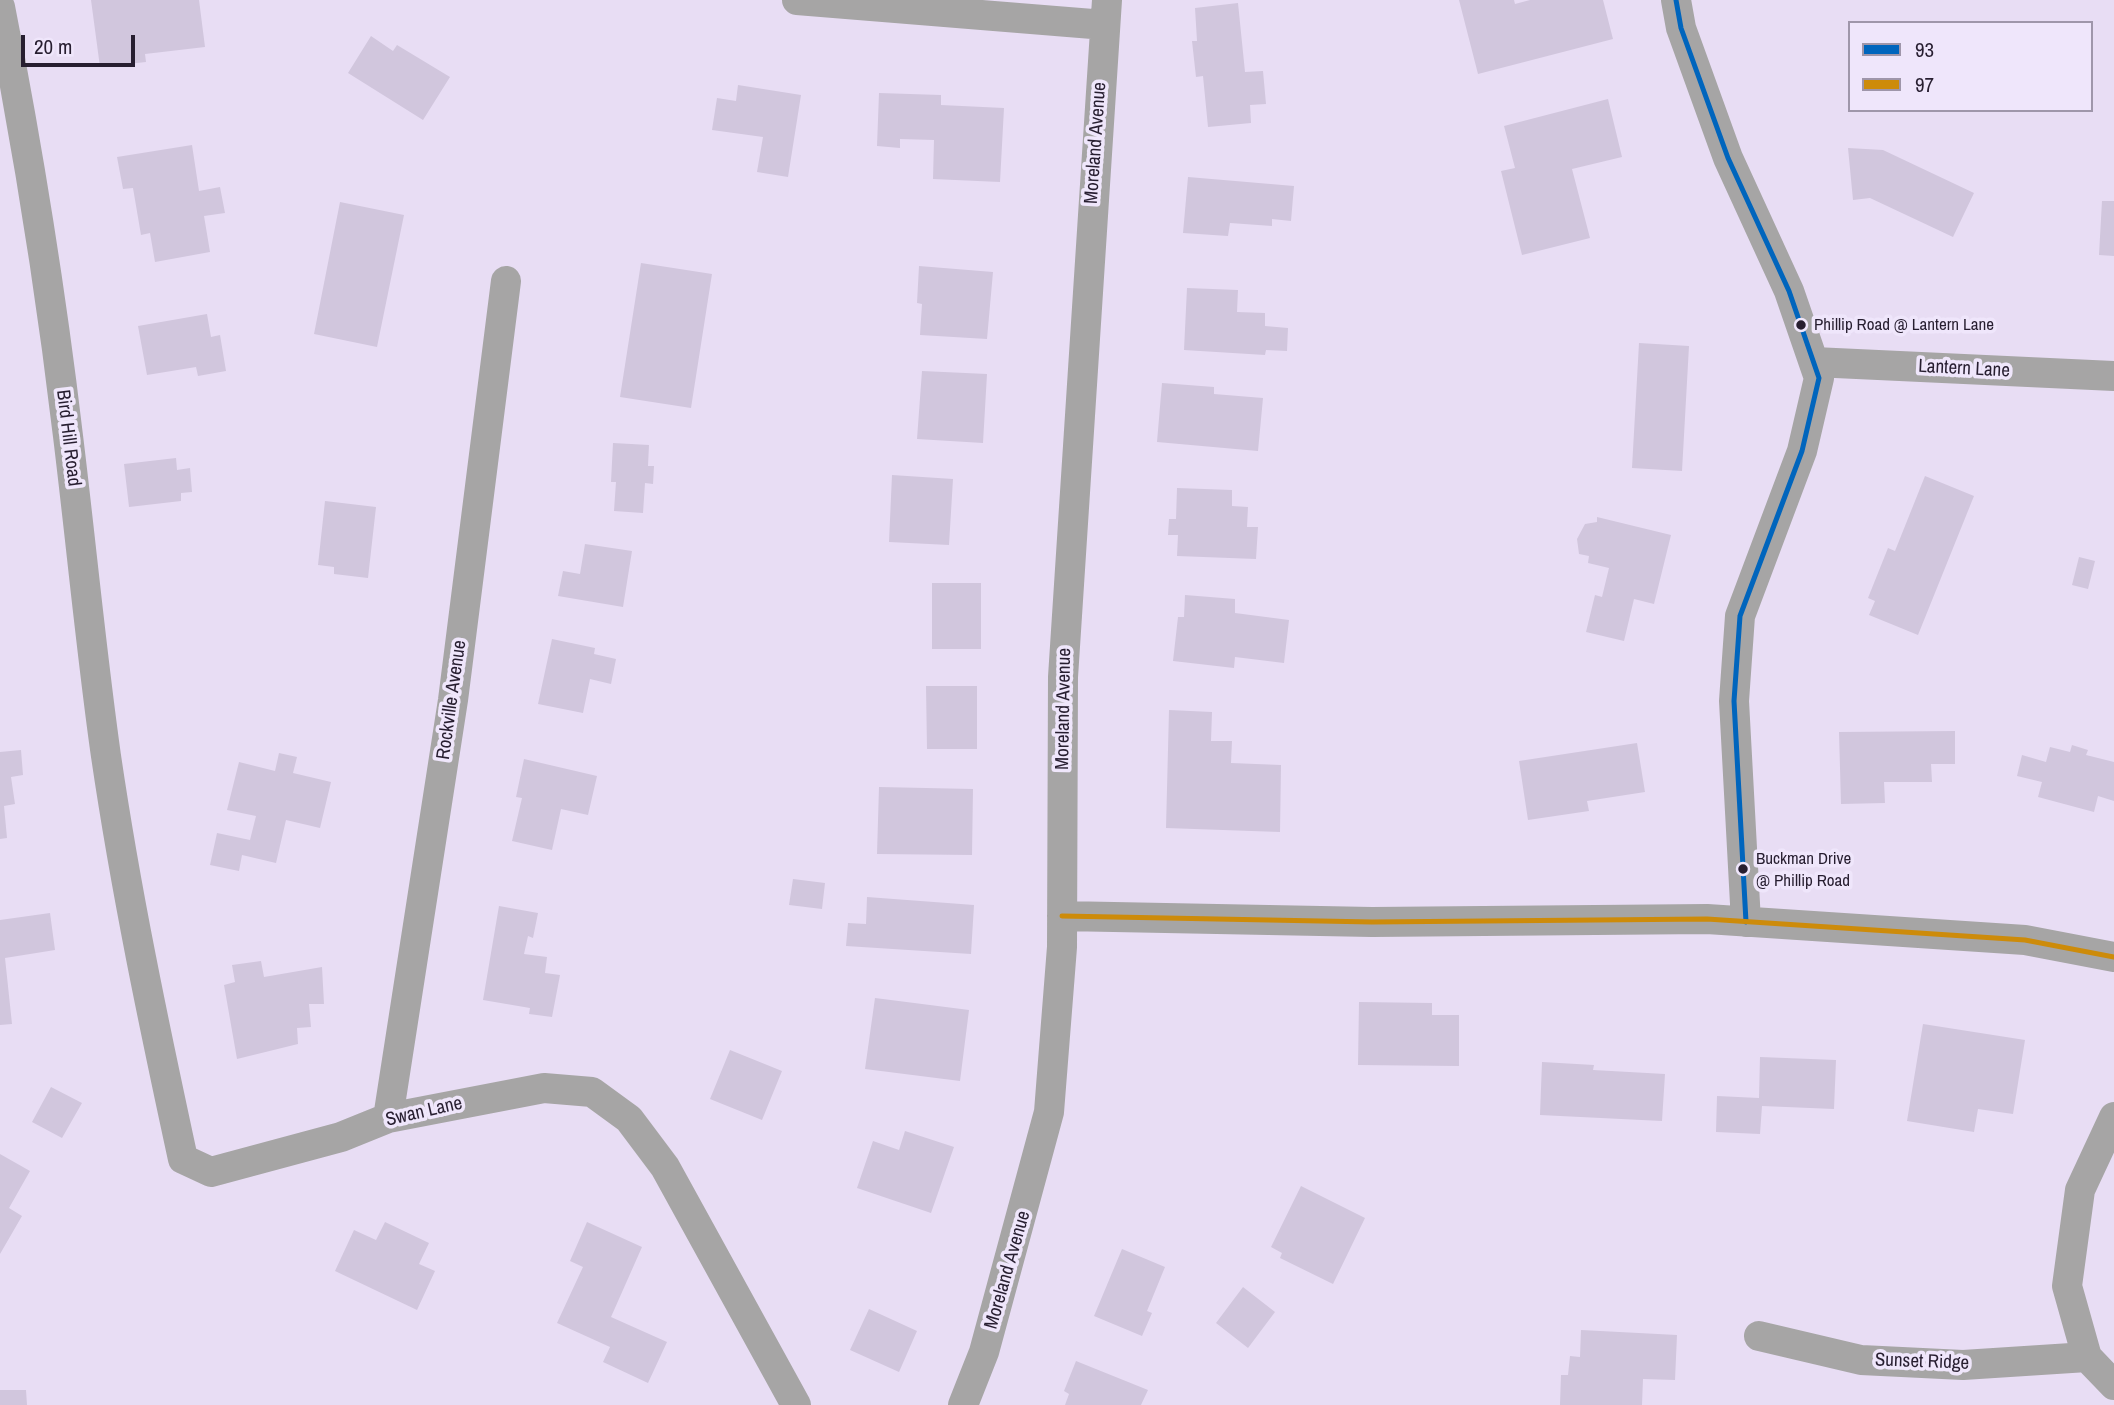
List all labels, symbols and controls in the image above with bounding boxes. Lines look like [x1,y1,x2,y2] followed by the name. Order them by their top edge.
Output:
[24,21,138,65] scale bar
[1848,21,2093,112] legend
[34,32,72,61] text: 20 m
[1915,35,1934,64] text: 93
[1915,70,1934,99] text: 97
[1080,81,1112,205] street label: Moreland Avenue
[1814,315,1994,335] place label: Phillip Road @ Lantern Lane
[1794,318,1808,332] marker: Phillip Road @ Lantern Lane
[1918,355,2010,383] street label: Lantern Lane
[51,388,85,488] street label: Bird Hill Road
[432,639,472,761] street label: Rockville Avenue
[1052,648,1076,770] street label: Moreland Avenue
[1756,849,1851,889] place label: Buckman Drive @ Phillip Road
[1736,862,1750,876] marker: Buckman Drive @ Phillip Road
[383,1092,465,1132] street label: Swan Lane
[980,1208,1036,1332] street label: Moreland Avenue
[1874,1349,1970,1375] street label: Sunset Ridge

